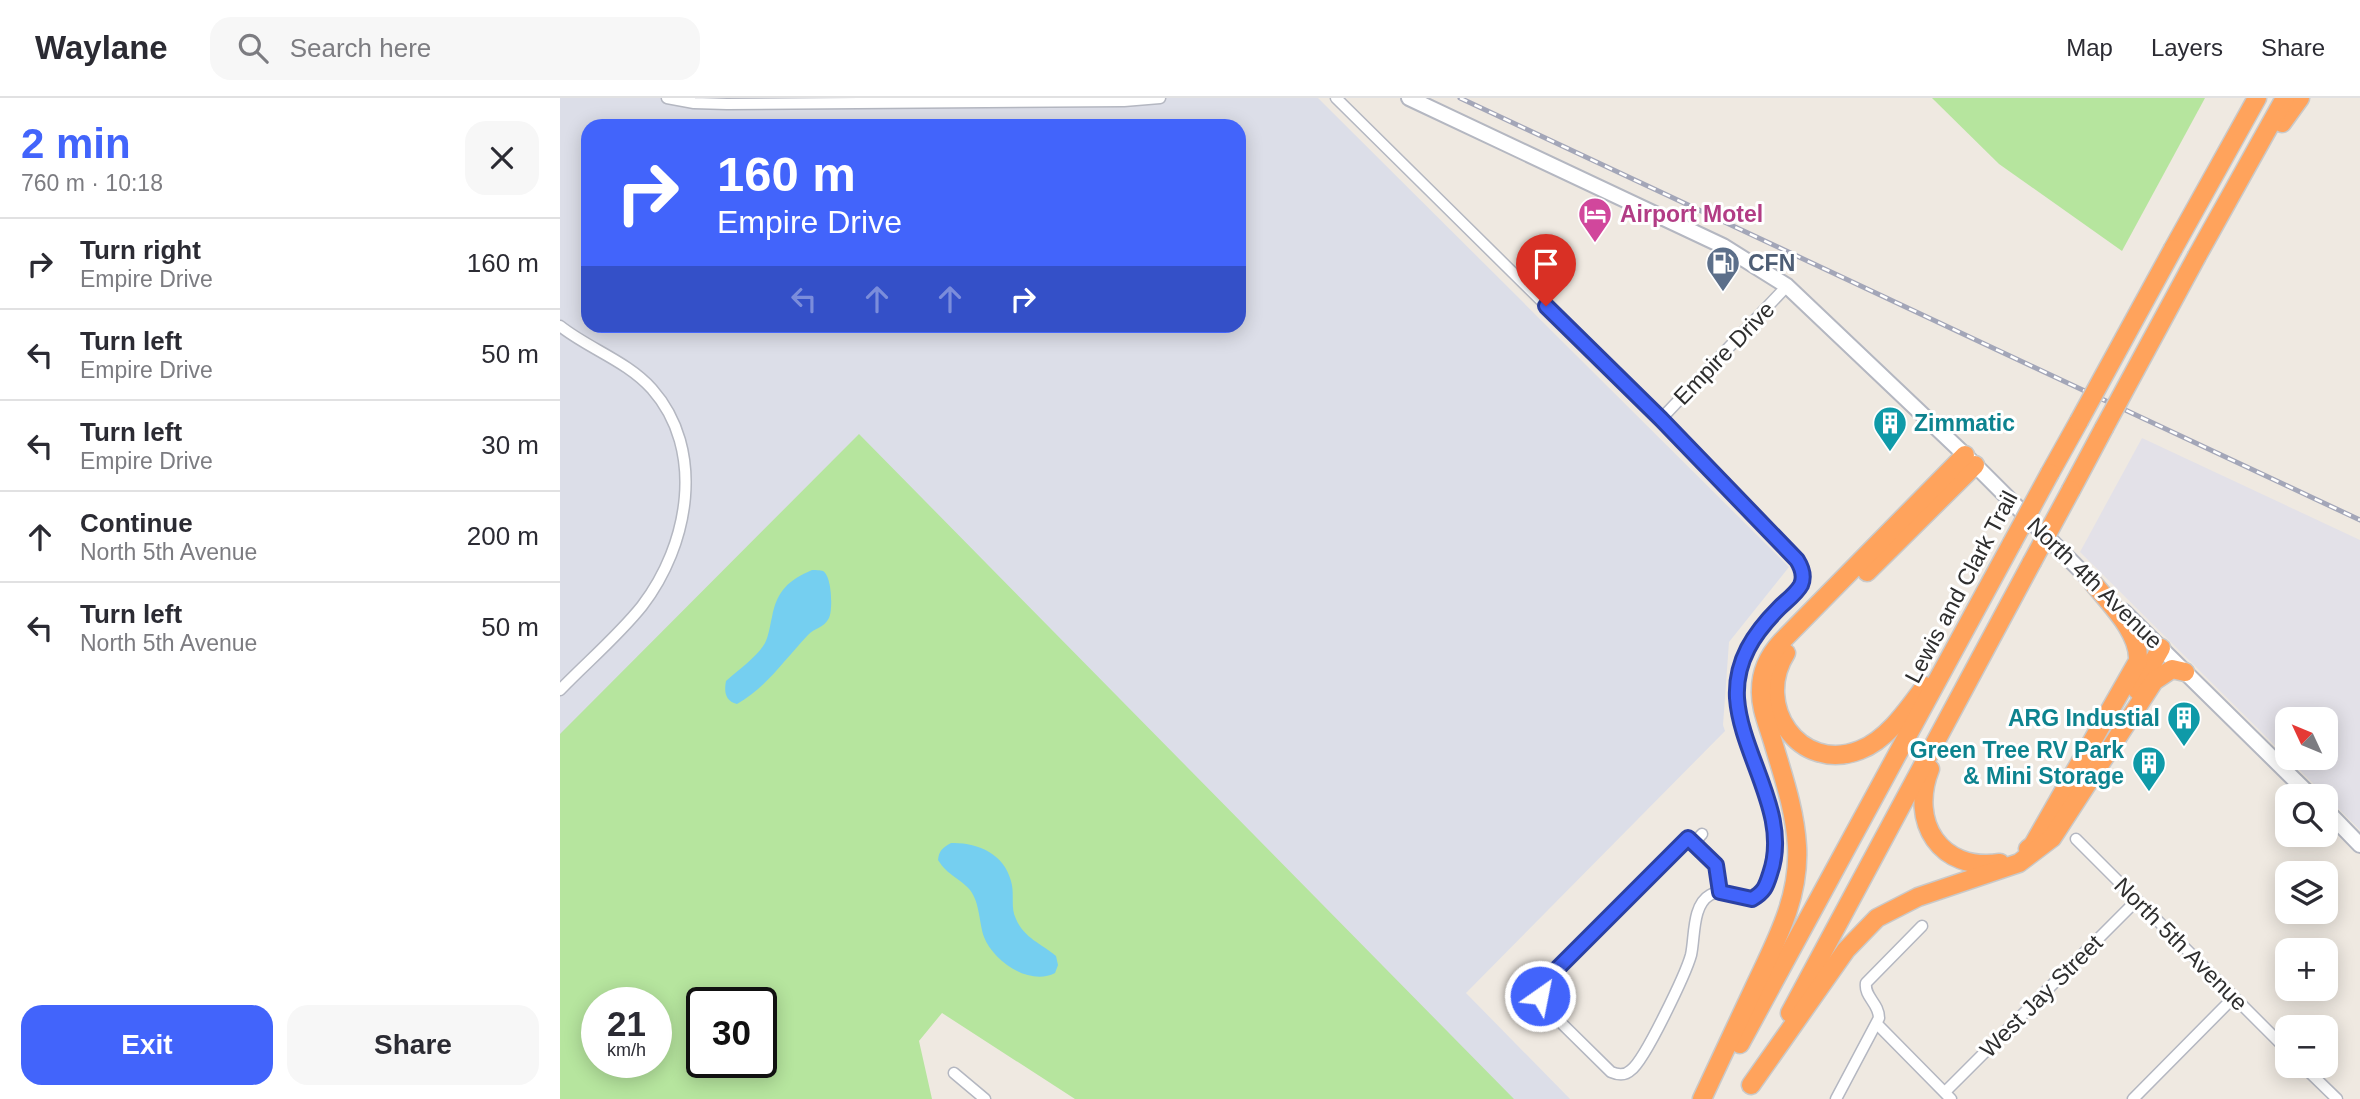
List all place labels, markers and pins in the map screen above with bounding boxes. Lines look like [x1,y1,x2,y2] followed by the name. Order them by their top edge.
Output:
[1576,195,1614,244] hotel icon: Airport Motel
[1620,201,1763,227] place label: Airport Motel
[1516,234,1576,306] pin
[1704,244,1742,293] fuel station icon: CFN
[1748,250,1795,276] place label: CFN
[1871,404,1909,453] building icon: Zimmatic
[1914,410,2015,436] place label: Zimmatic
[2165,699,2203,748] building icon: ARG Industial
[2008,705,2160,731] place label: ARG Industial
[1910,737,2124,789] place label: Green Tree RV Park & Mini Storage
[2130,744,2168,793] building icon: Green Tree RV Park & Mini Storage

